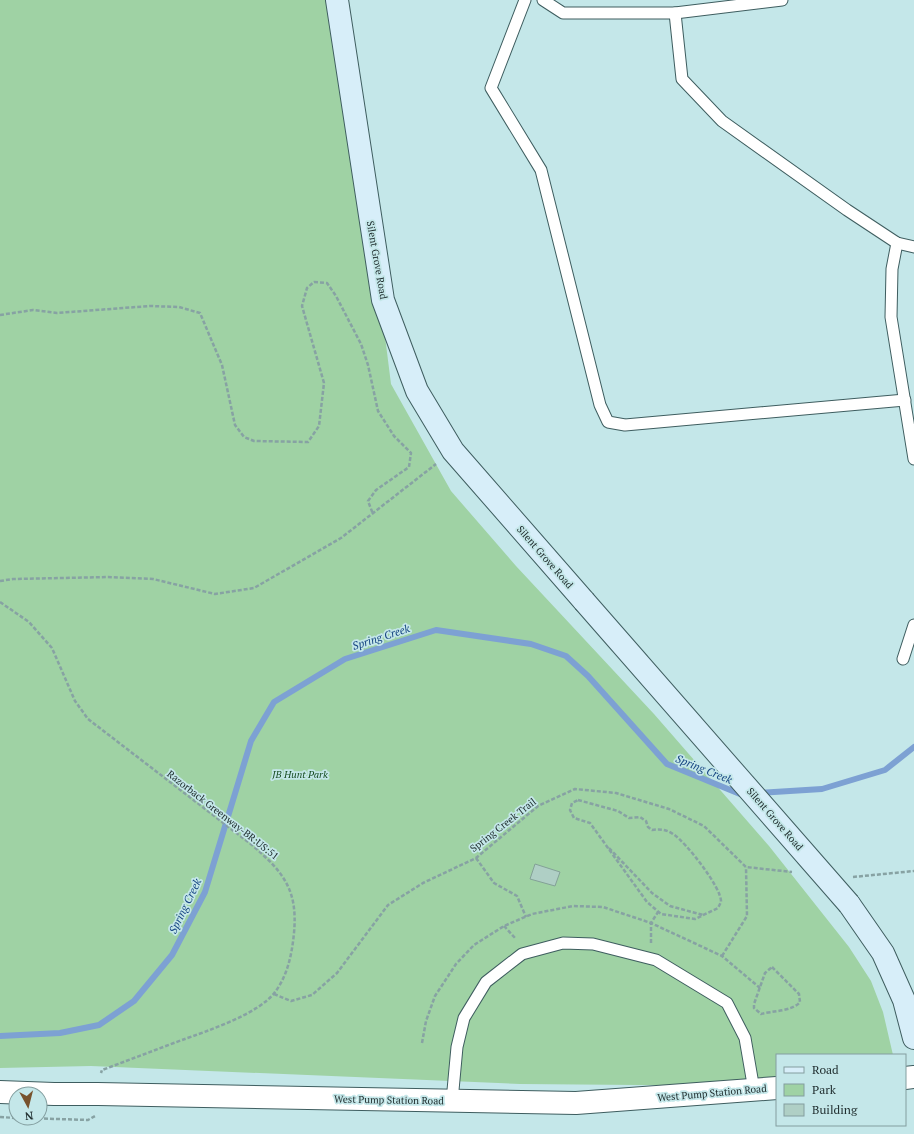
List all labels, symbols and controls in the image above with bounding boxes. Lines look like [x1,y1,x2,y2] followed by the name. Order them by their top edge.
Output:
[364,220,390,301] street label: Silent Grove Road
[514,523,576,591] street label: Silent Grove Road
[350,621,412,653] water label: Spring Creek
[674,751,735,787] water label: Spring Creek
[165,767,281,863] street label: Razorback Greenway-BR:US:51
[271,768,328,781] park label: JB Hunt Park
[744,785,806,853] street label: Silent Grove Road
[467,795,539,855] street label: Spring Creek Trail
[166,875,205,936] water label: Spring Creek
[776,1054,906,1126] legend
[812,1062,839,1077] text: Road
[657,1082,768,1104] street label: West Pump Station Road
[812,1082,837,1097] text: Park
[8,1086,48,1126] north arrow
[334,1093,444,1107] street label: West Pump Station Road
[812,1102,858,1117] text: Building
[24,1108,34,1123] text: N

